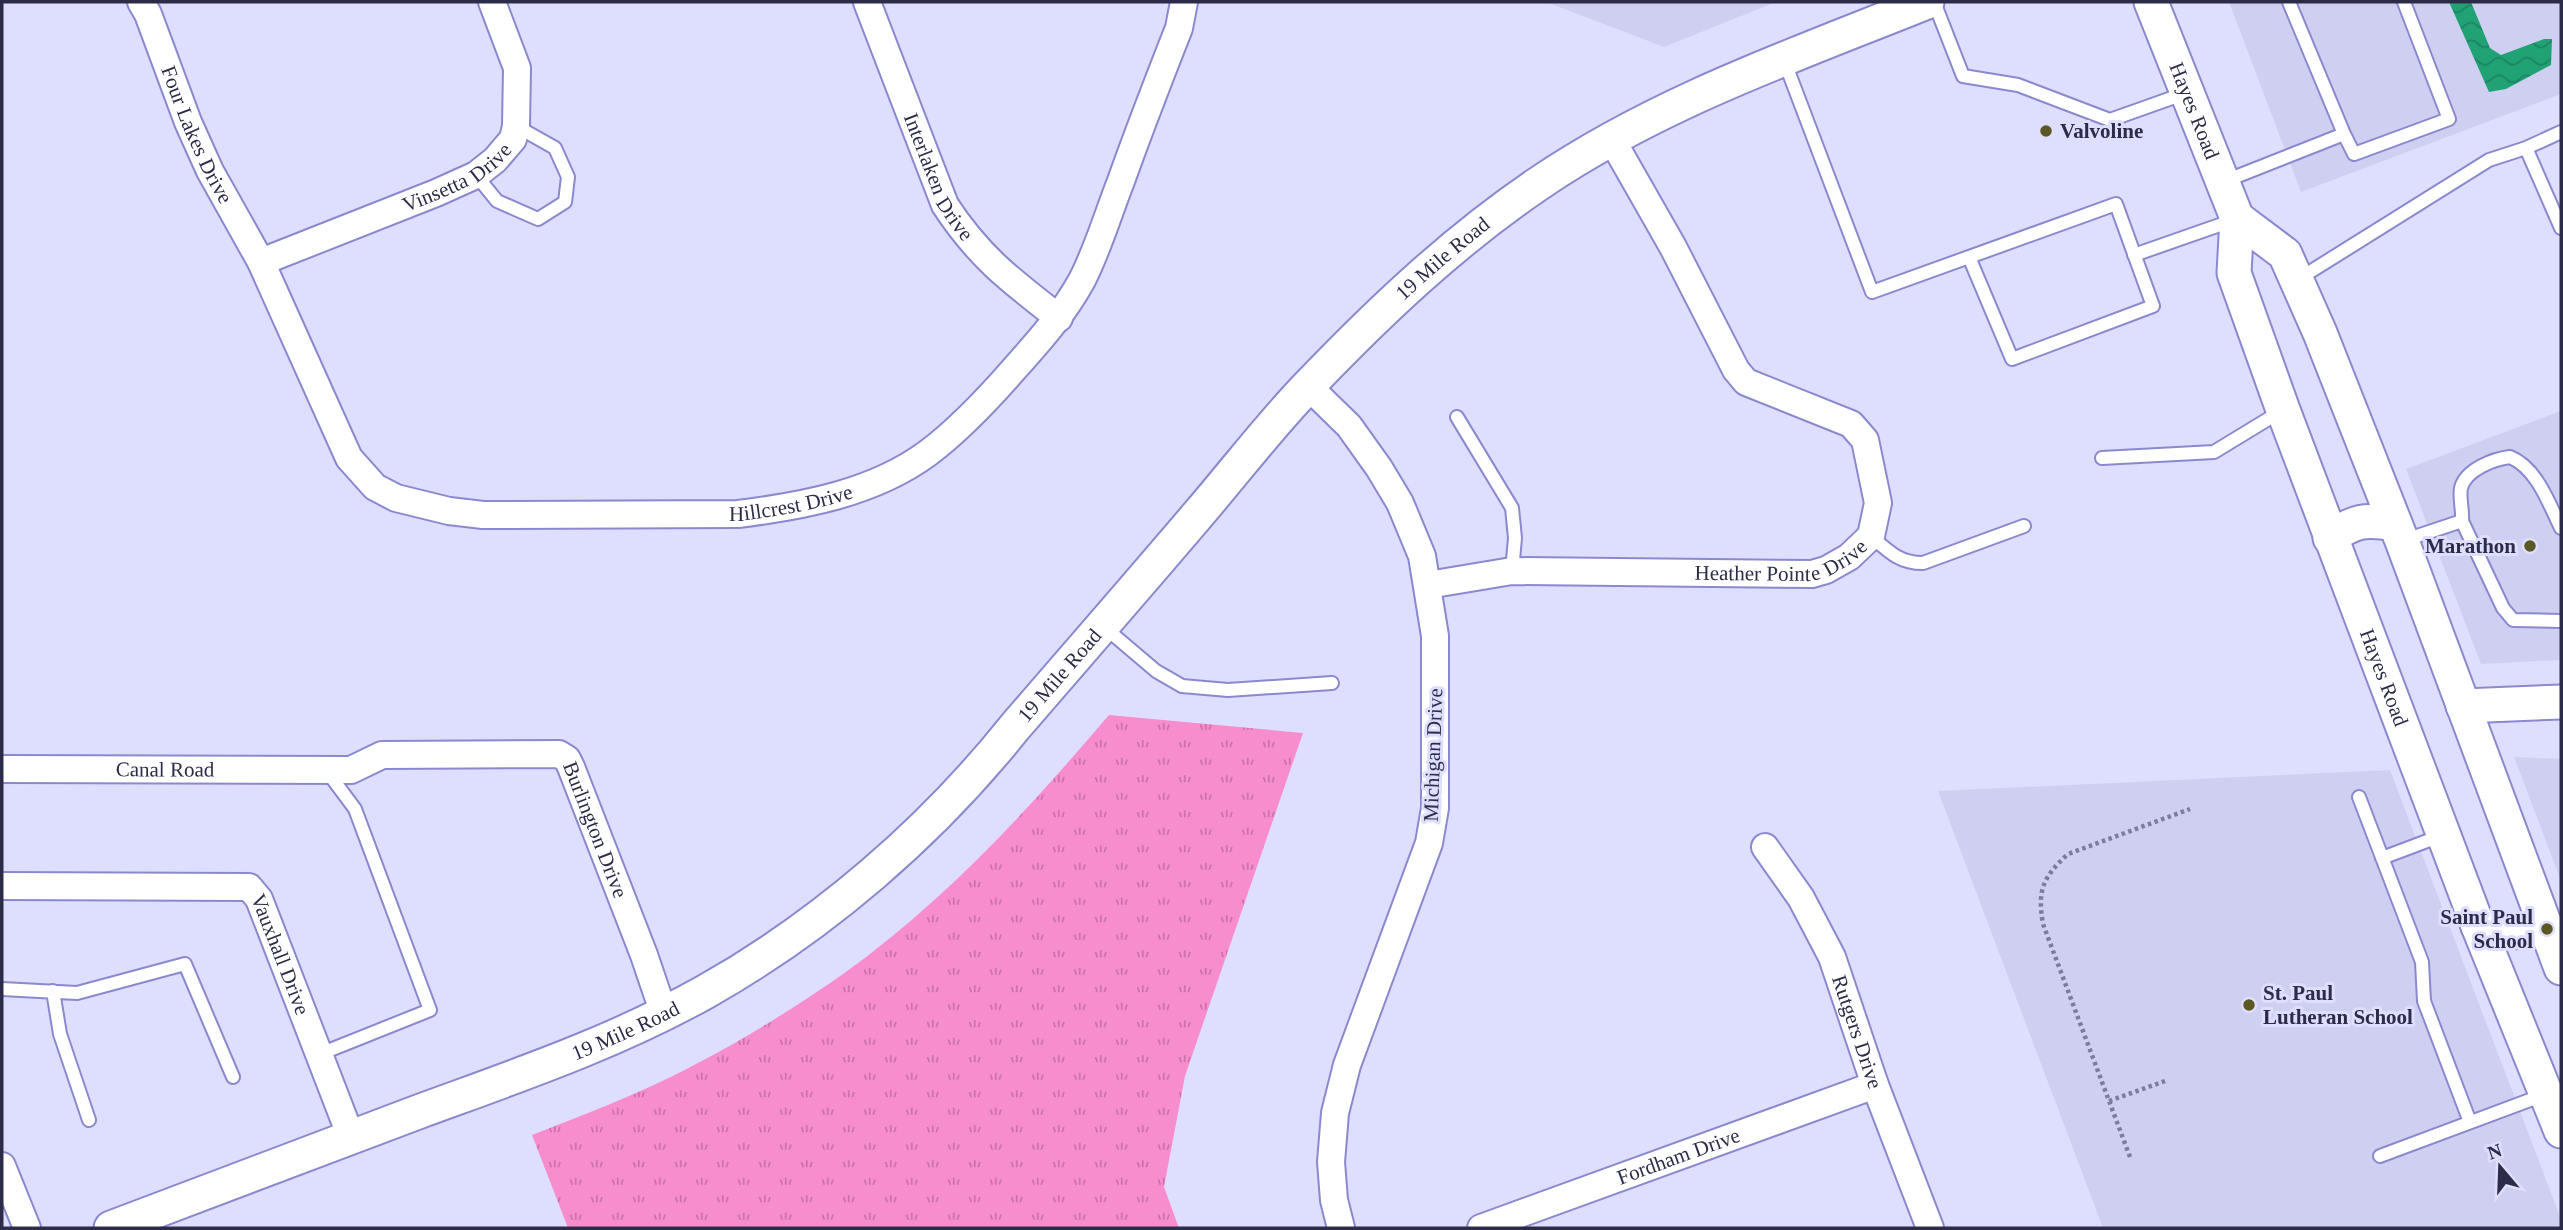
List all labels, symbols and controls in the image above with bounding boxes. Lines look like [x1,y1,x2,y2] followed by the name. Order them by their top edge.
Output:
[2164,59,2224,163] street label: Hayes Road
[156,62,238,208] street label: Four Lakes Drive
[899,110,978,245] street label: Interlaken Drive
[2060,119,2143,143] place label: Valvoline
[2038,123,2054,139] marker: Valvoline
[399,138,516,217] street label: Vinsetta Drive
[1391,211,1495,305] street label: 19 Mile Road
[729,480,855,526] street label: Hillcrest Drive
[1694,534,1872,586] street label: Heather Pointe Drive
[2425,534,2516,558] place label: Marathon
[2522,538,2538,554] marker: Marathon
[1013,623,1107,727] street label: 19 Mile Road
[2355,625,2414,730] street label: Hayes Road
[1419,688,1447,822] street label: Michigan Drive
[116,757,215,782] street label: Canal Road
[558,758,633,901] street label: Burlington Drive
[246,890,315,1018] street label: Vauxhall Drive
[2440,905,2533,953] place label: Saint Paul School
[2539,921,2555,937] marker: Saint Paul School
[1827,972,1887,1092] street label: Rutgers Drive
[2263,981,2413,1029] place label: St. Paul Lutheran School
[568,996,684,1065] street label: 19 Mile Road
[2241,997,2257,1013] marker: St. Paul Lutheran School
[1614,1123,1743,1190] street label: Fordham Drive
[2465,1132,2535,1202] north arrow
[2485,1139,2505,1164] text: N

